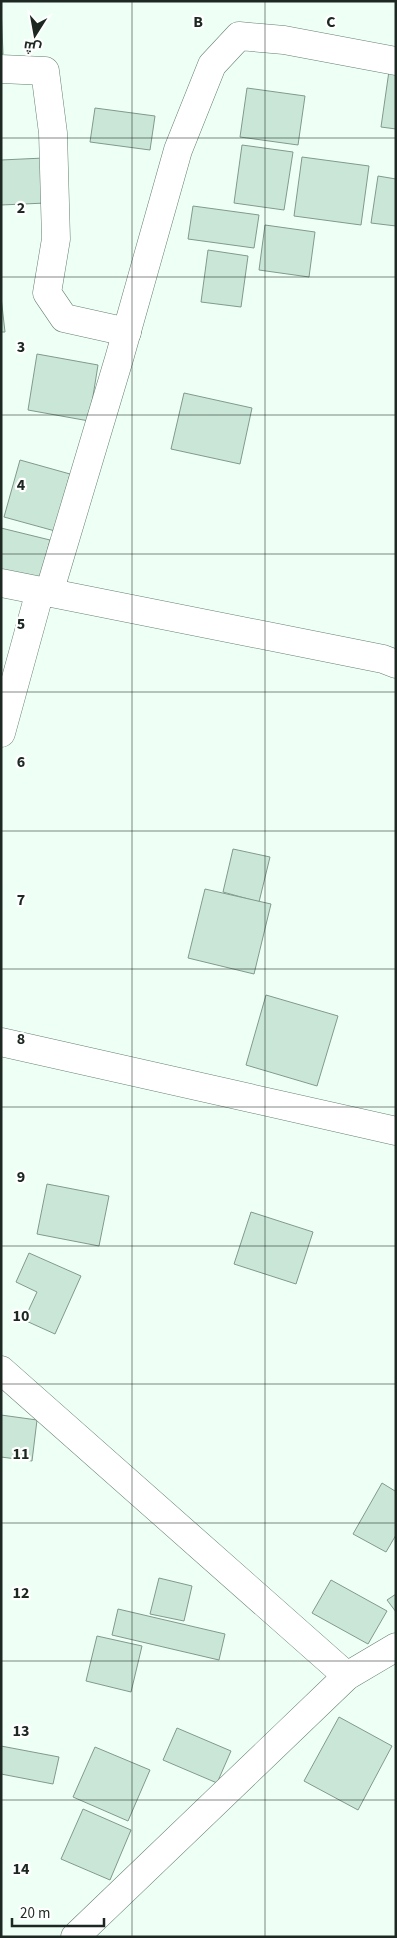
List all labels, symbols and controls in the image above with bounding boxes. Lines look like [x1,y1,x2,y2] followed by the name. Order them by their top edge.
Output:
[10,10,60,60] north arrow
[193,11,203,33] text: B
[326,11,336,33] text: C
[22,35,43,58] text: ش
[17,197,25,219] text: 2
[17,336,25,358] text: 3
[17,474,26,496] text: 4
[17,613,25,635] text: 5
[17,751,25,773] text: 6
[17,889,25,911] text: 7
[17,1028,25,1050] text: 8
[17,1166,25,1188] text: 9
[13,1305,29,1327] text: 10
[13,1443,29,1465] text: 11
[13,1582,29,1604] text: 12
[13,1720,29,1742] text: 13
[13,1858,30,1880] text: 14
[12,1896,105,1928] scale bar
[20,1903,50,1924] text: 20 m

